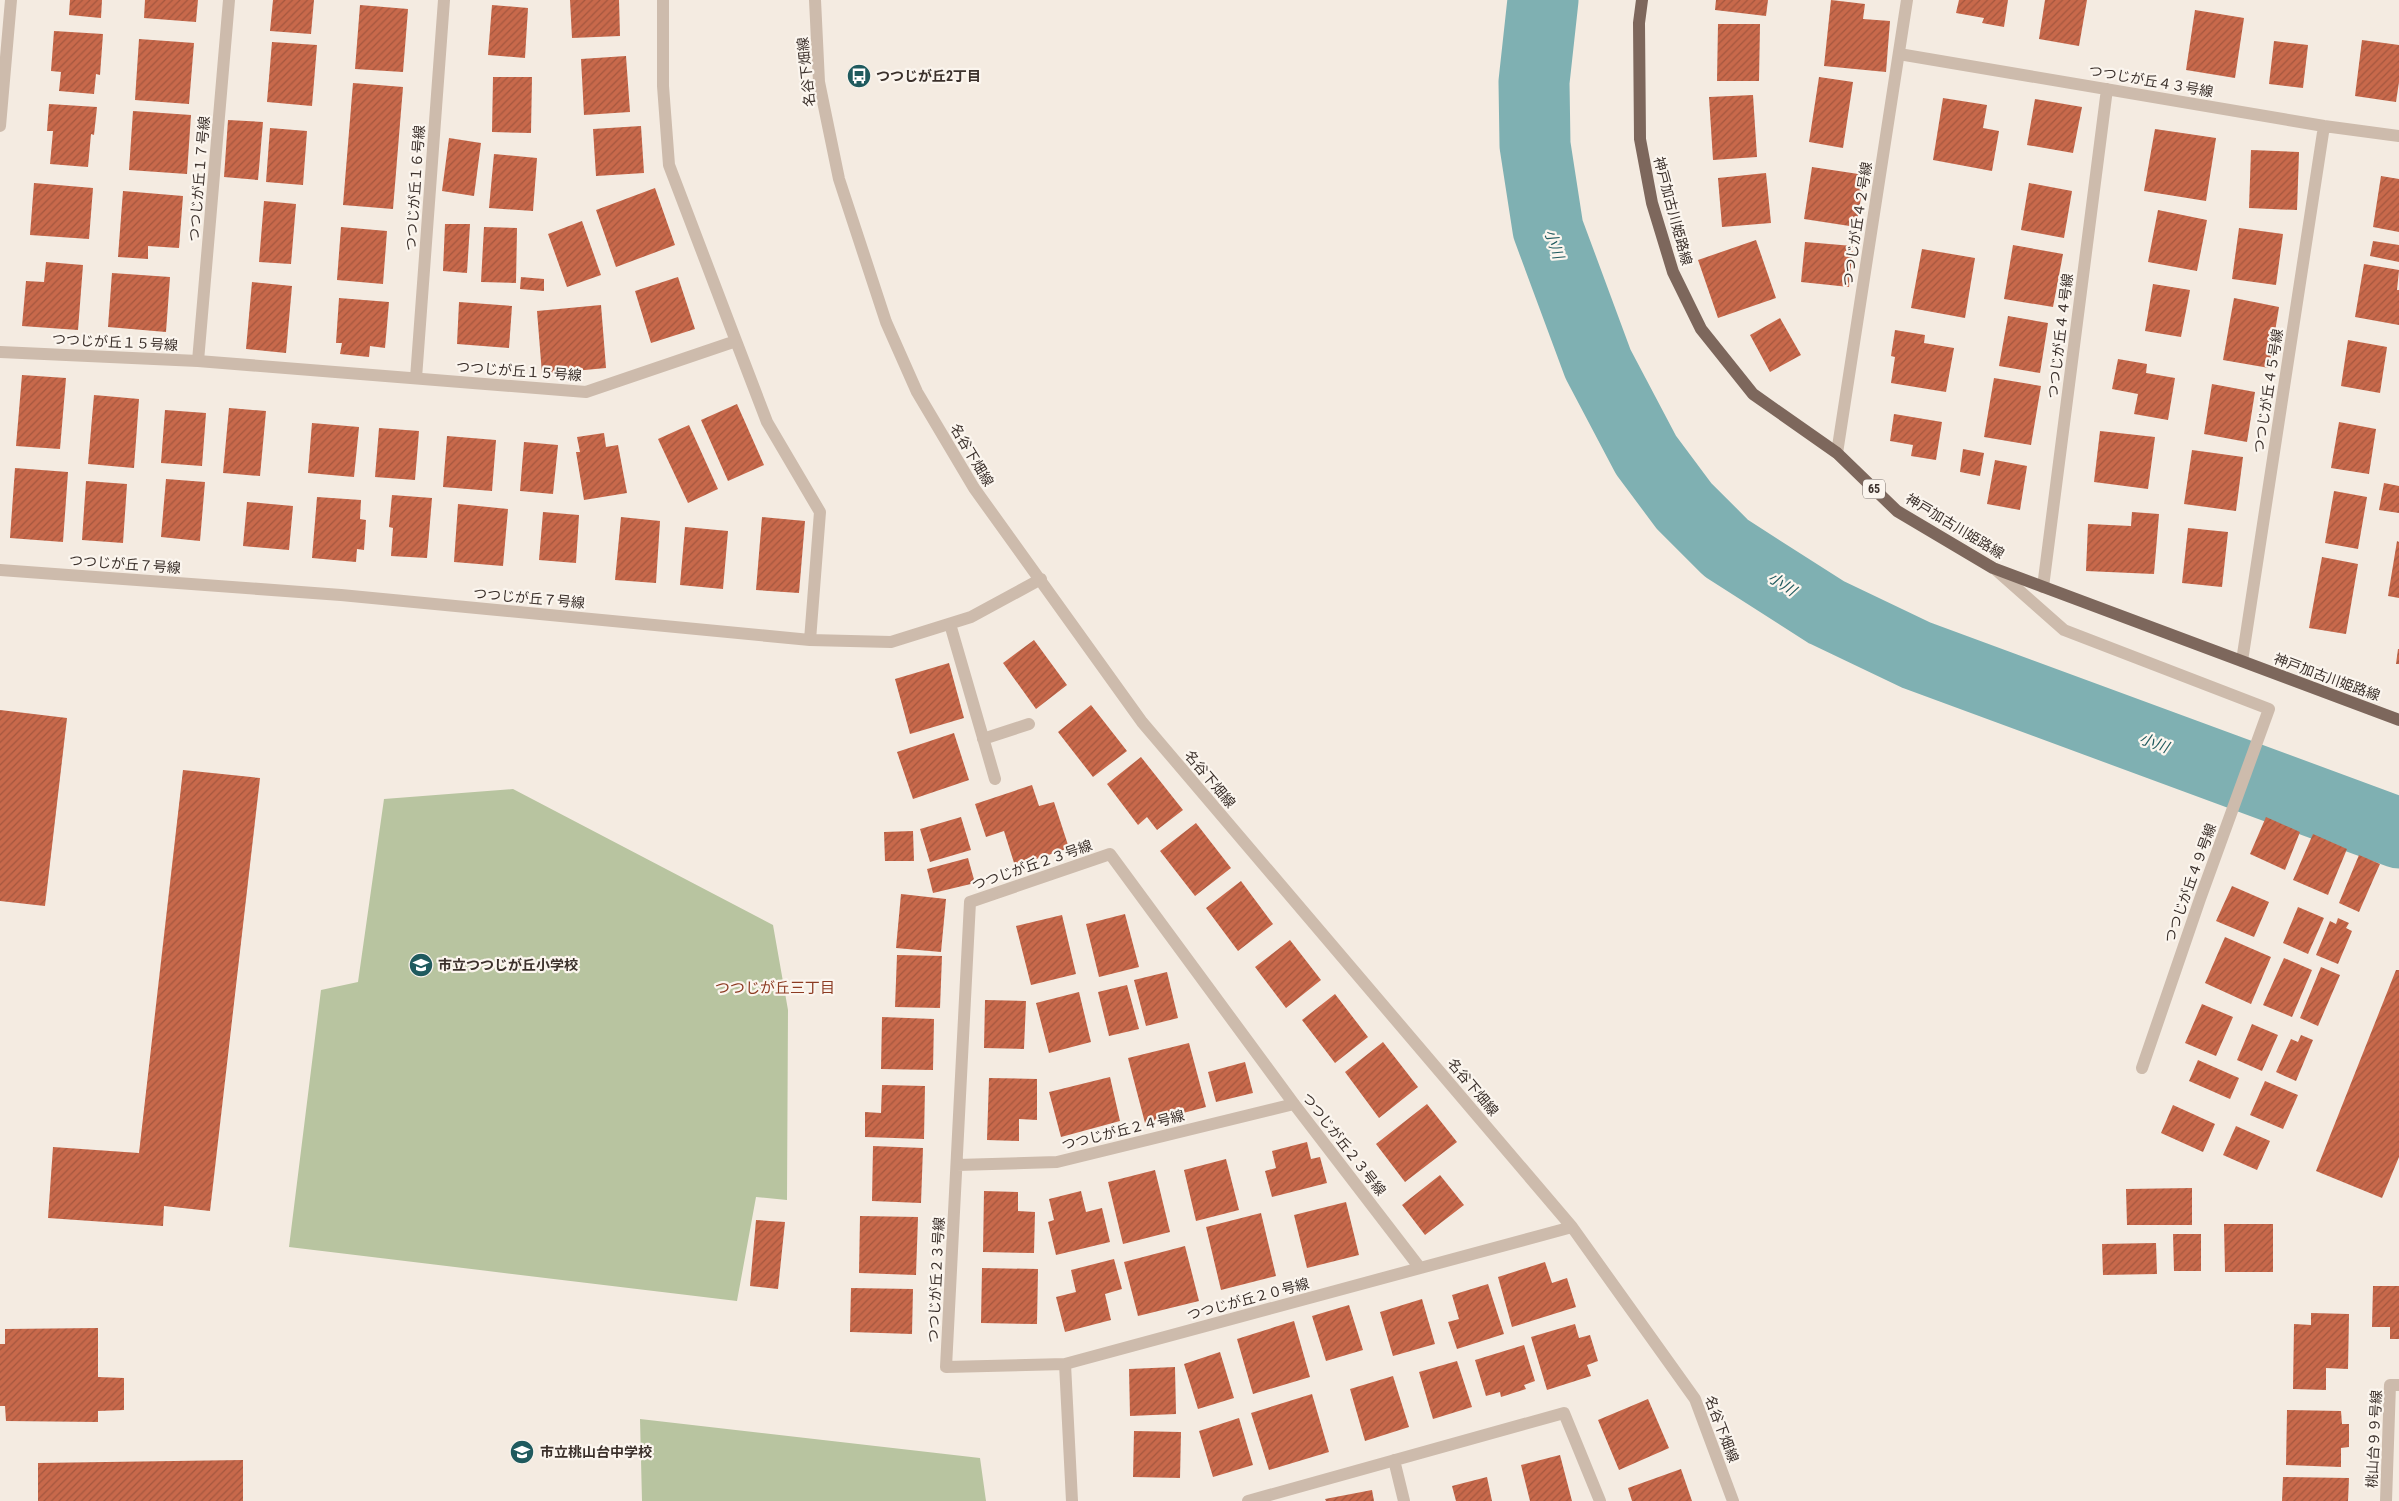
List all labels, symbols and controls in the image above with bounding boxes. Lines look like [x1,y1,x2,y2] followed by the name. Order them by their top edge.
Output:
[794,36,818,108] street label: 名谷下畑線
[2088,62,2214,100] street label: つつじが丘４３号線
[846,63,872,89] bus stop icon: つつじが丘2丁目
[876,68,981,84] place label: つつじが丘2丁目
[186,116,212,242] street label: つつじが丘１７号線
[403,125,427,251] street label: つつじが丘１６号線
[1651,155,1695,267] street label: 神戸加古川姫路線
[1839,161,1875,287] street label: つつじが丘４２号線
[1541,227,1568,263] water label: 小川
[2044,272,2076,400] street label: つつじが丘４４号線
[2250,328,2286,454] street label: つつじが丘４５号線
[52,331,178,353] street label: つつじが丘１５号線
[456,359,582,383] street label: つつじが丘１５号線
[947,421,997,489] street label: 名谷下畑線
[1863,479,1885,498] road number: 65
[1903,490,2007,562] street label: 神戸加古川姫路線
[69,552,181,576] street label: つつじが丘７号線
[1765,568,1801,601] water label: 小川
[473,585,585,611] street label: つつじが丘７号線
[2272,650,2382,704] street label: 神戸加古川姫路線
[2137,729,2173,757] water label: 小川
[1181,747,1239,811] street label: 名谷下畑線
[2161,821,2219,945] street label: つつじが丘４９号線
[970,837,1094,893] street label: つつじが丘２３号線
[408,952,434,978] school or university icon: 市立つつじが丘小学校
[438,957,578,973] place label: 市立つつじが丘小学校
[715,979,835,997] district label: つつじが丘三丁目
[1444,1055,1502,1119] street label: 名谷下畑線
[1299,1089,1389,1199] street label: つつじが丘２３号線
[1060,1107,1186,1153] street label: つつじが丘２４号線
[925,1217,947,1343] street label: つつじが丘２３号線
[1185,1275,1311,1323] street label: つつじが丘２０号線
[2363,1390,2385,1488] street label: 桃山台９９号線
[1702,1393,1742,1465] street label: 名谷下畑線
[509,1439,535,1465] school or university icon: 市立桃山台中学校
[540,1444,652,1460] place label: 市立桃山台中学校

